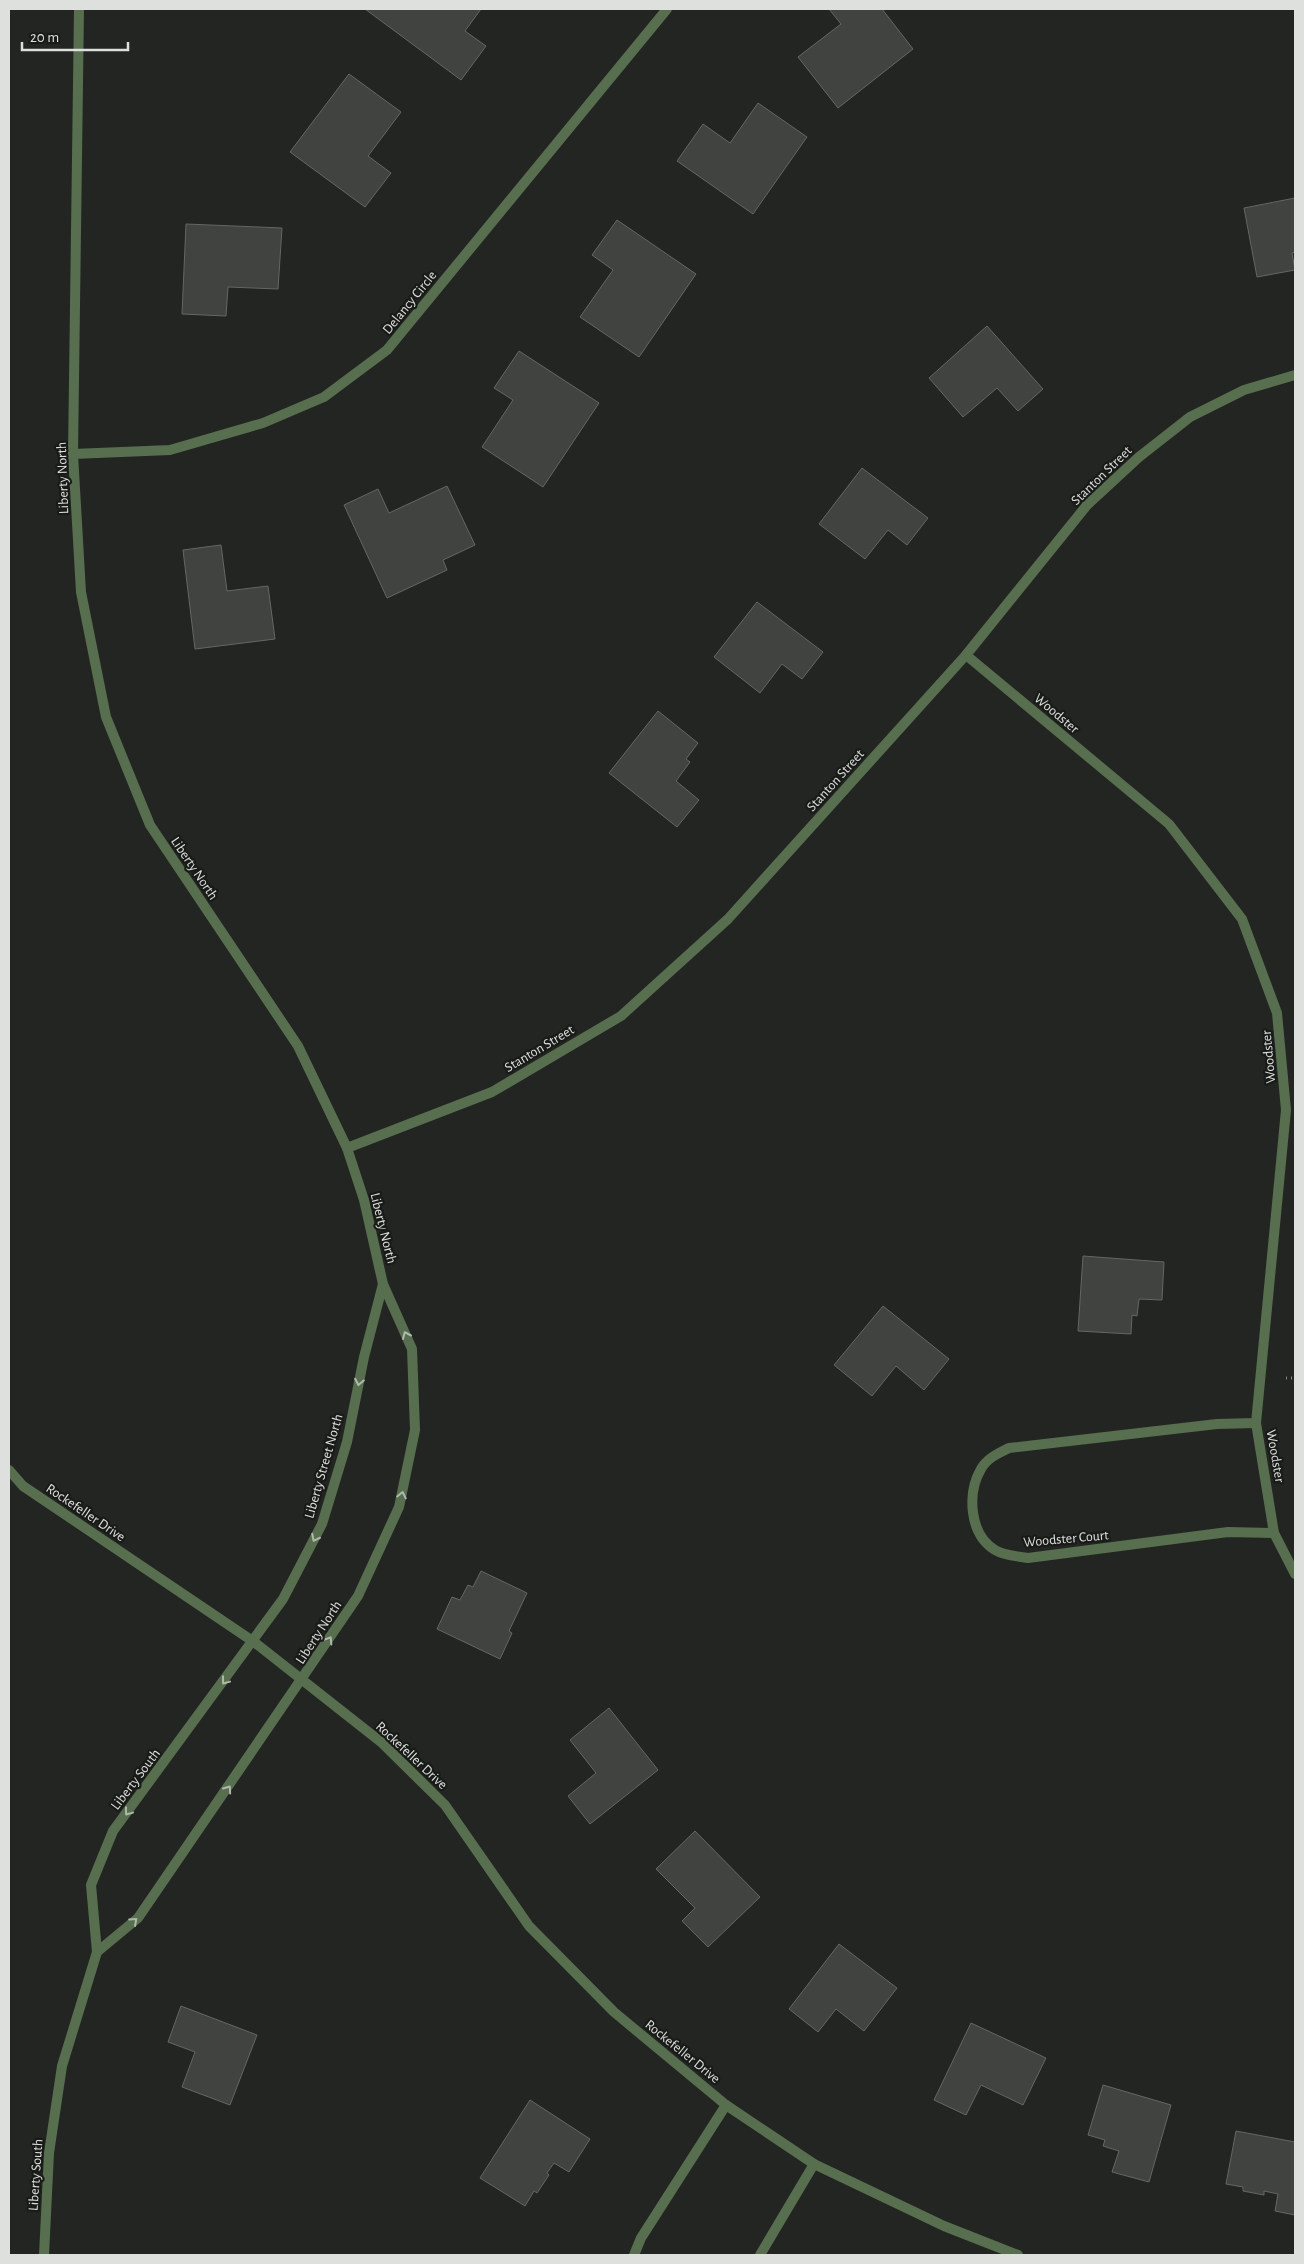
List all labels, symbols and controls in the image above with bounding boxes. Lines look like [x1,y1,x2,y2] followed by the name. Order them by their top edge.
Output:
[22,20,129,52] scale bar
[30,30,59,45] text: 20 m
[380,268,439,337] street label: Delancy Circle
[55,442,71,514] street label: Liberty North
[1069,443,1135,508] street label: Stanton Street
[1031,691,1082,737] street label: Woodster
[804,747,867,814] street label: Stanton Street
[168,835,220,902] street label: Liberty North
[502,1022,577,1075] street label: Stanton Street
[1260,1029,1278,1084] street label: Woodster
[367,1191,399,1265] street label: Liberty North
[402,1331,413,1340] one-way arrow
[354,1378,364,1387] one-way arrow
[302,1413,346,1520] street label: Liberty Street North
[1263,1429,1287,1484] street label: Woodster
[43,1481,127,1544] street label: Rockefeller Drive
[396,1491,406,1499] one-way arrow
[1023,1528,1110,1550] street label: Woodster Court
[311,1533,321,1542] one-way arrow
[293,1598,344,1667] street label: Liberty North
[323,1636,332,1645] one-way arrow
[222,1675,230,1684] one-way arrow
[373,1719,450,1792] street label: Rockefeller Drive
[108,1747,163,1813] street label: Liberty South
[222,1785,231,1795] one-way arrow
[125,1806,133,1815] one-way arrow
[128,1918,137,1927] one-way arrow
[642,2017,722,2086] street label: Rockefeller Drive
[26,2139,45,2212] street label: Liberty South

